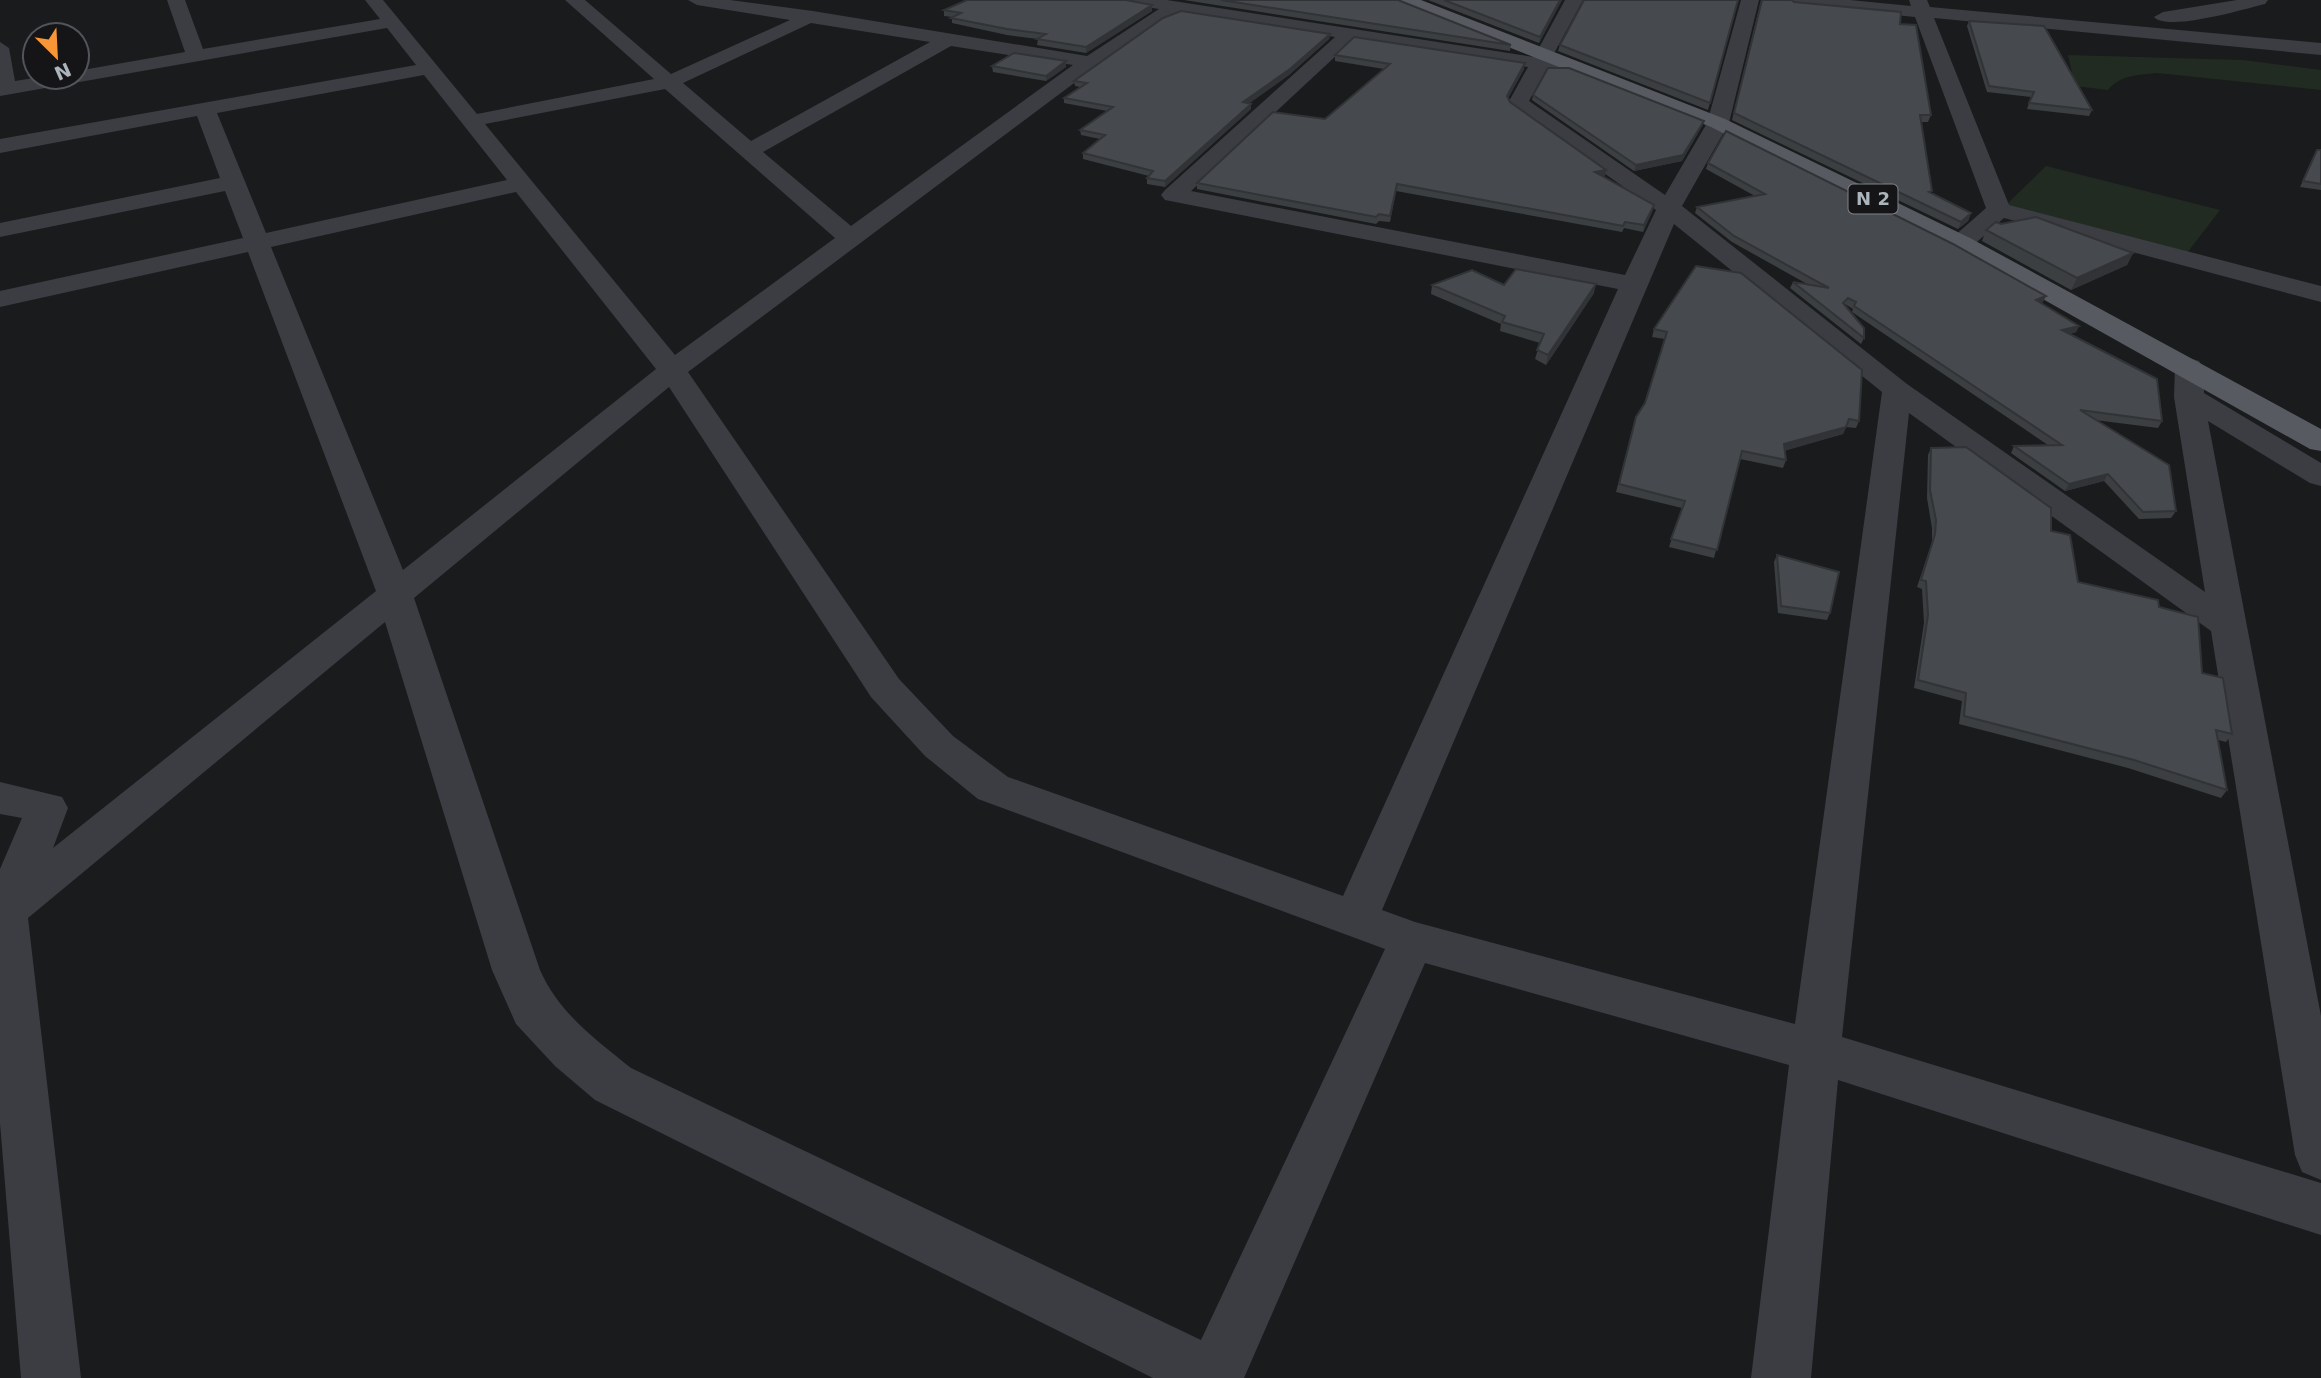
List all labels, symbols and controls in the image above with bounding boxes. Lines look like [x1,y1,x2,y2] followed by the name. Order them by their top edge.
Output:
[21,21,91,91] north arrow
[51,58,75,85] text: N
[1848,184,1898,214] road number: N 2

